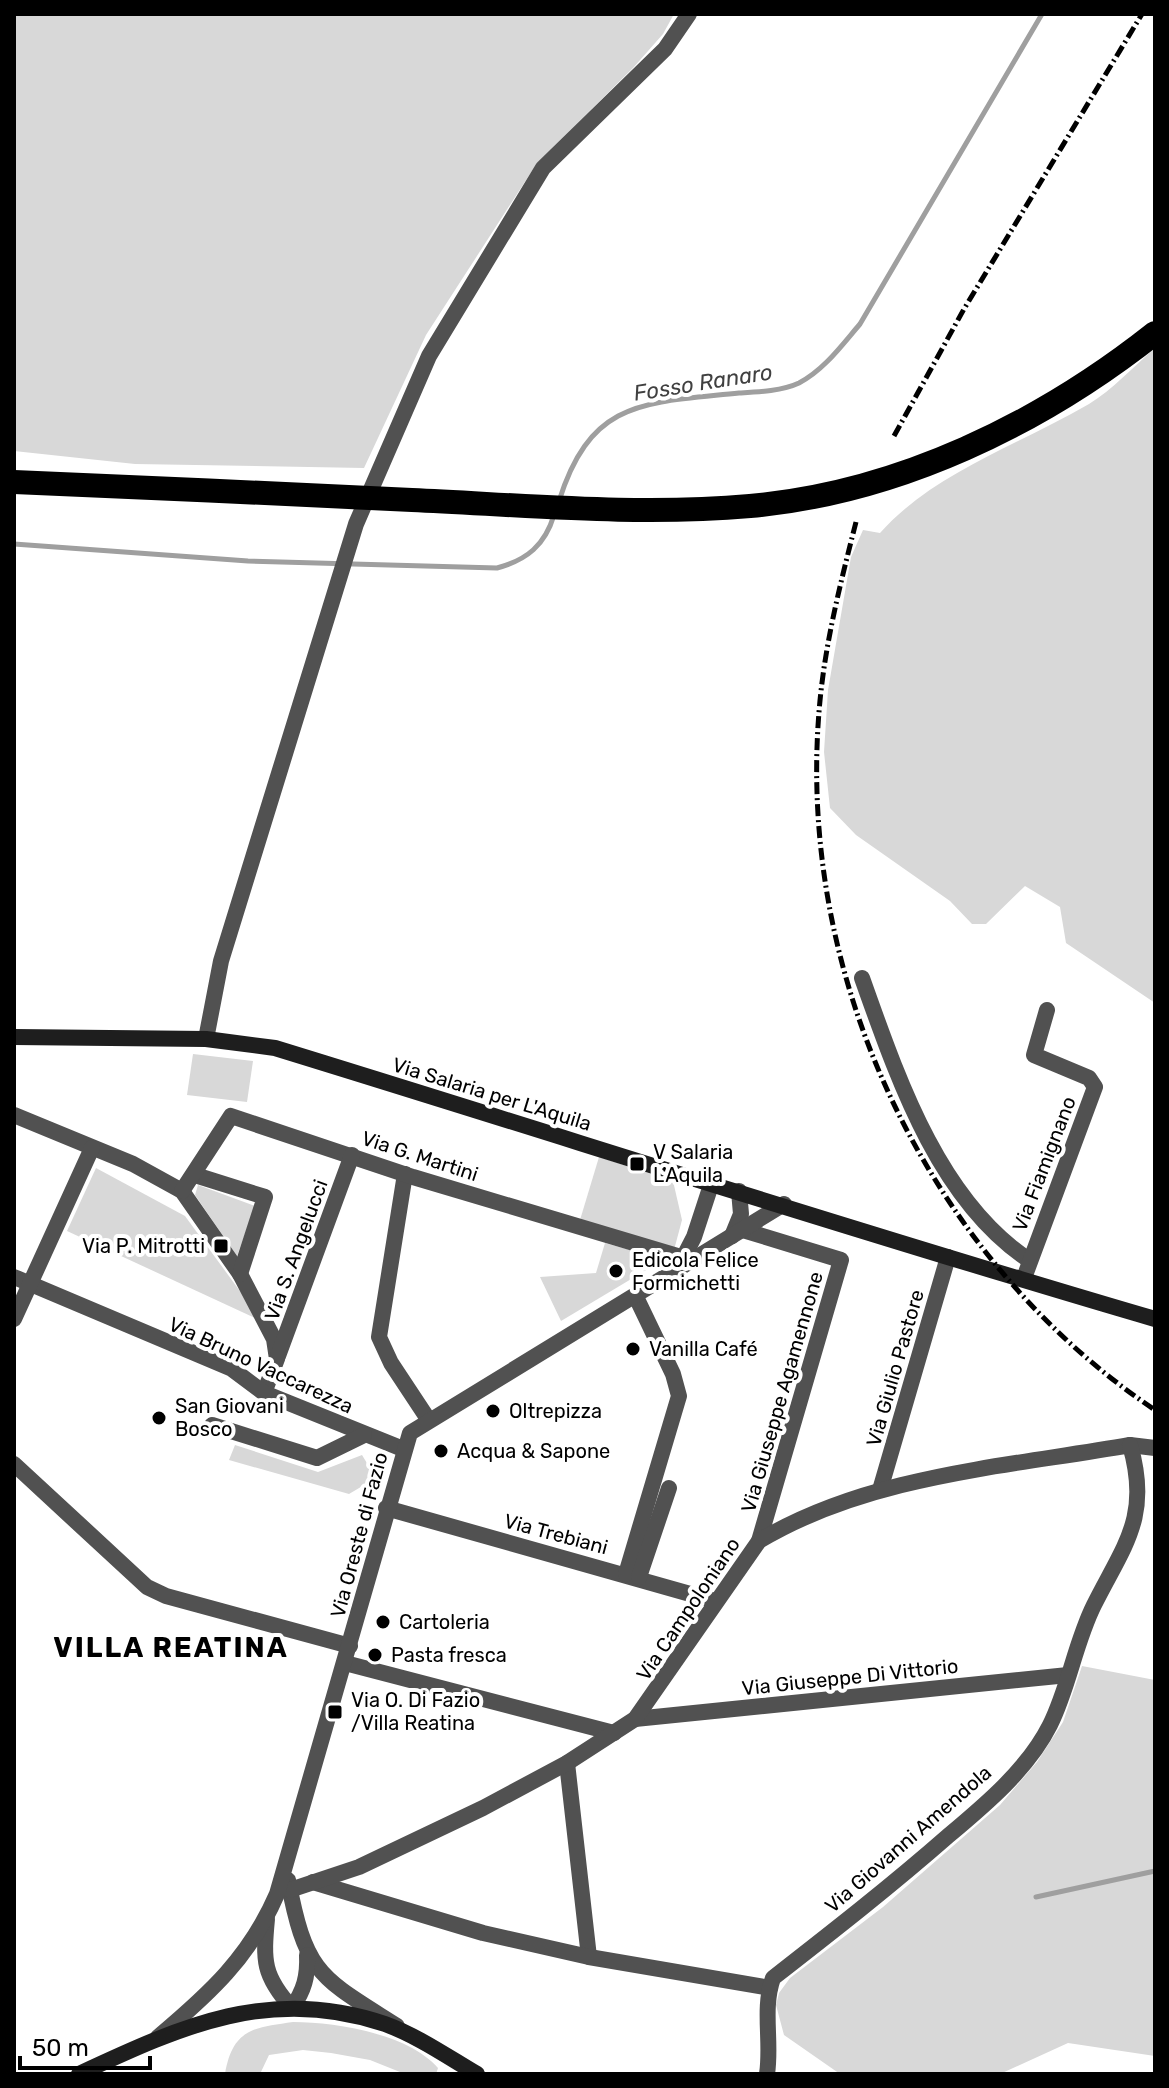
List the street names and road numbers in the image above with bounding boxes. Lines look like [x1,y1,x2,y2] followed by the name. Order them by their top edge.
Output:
[390,1052,594,1136] street label: Via Salaria per L'Aquila
[1007,1093,1081,1235] street label: Via Fiamignano
[359,1126,481,1186] street label: Via G. Martini
[259,1176,333,1324] street label: Via S. Angelucci
[736,1269,828,1515] street label: Via Giuseppe Agamennone
[861,1287,929,1449] street label: Via Giulio Pastore
[165,1312,357,1418] street label: Via Bruno Vaccarezza
[325,1450,393,1620] street label: Via Oreste di Fazio
[501,1509,611,1559] street label: Via Trebiani
[631,1533,745,1685] street label: Via Campoloniano
[741,1654,959,1700] street label: Via Giuseppe Di Vittorio
[820,1760,996,1918] street label: Via Giovanni Amendola

